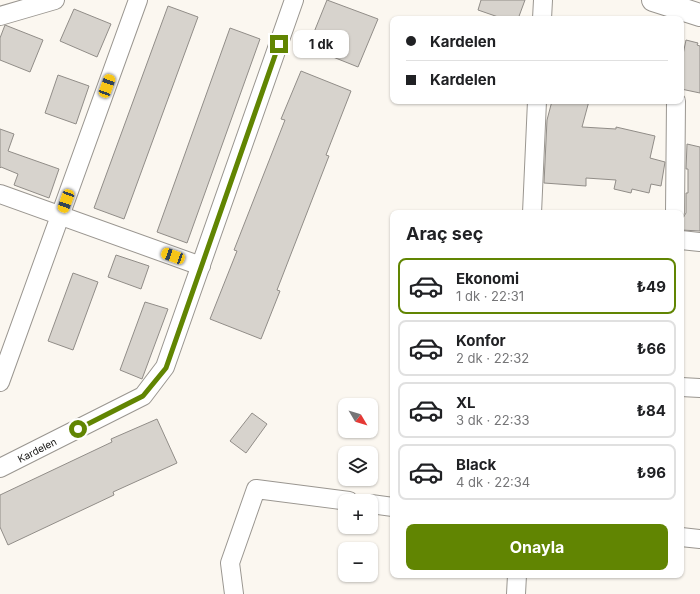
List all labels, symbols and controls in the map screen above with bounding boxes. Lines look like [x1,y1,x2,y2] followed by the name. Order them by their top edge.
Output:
[293,30,349,58] callout: 1 dk
[430,32,496,51] text: Kardelen
[270,35,288,53] route end
[309,36,333,52] text: 1 dk
[430,70,496,89] text: Kardelen
[97,73,117,99] car
[56,188,76,214] car
[406,223,483,244] text: Araç seç
[160,246,186,266] car
[408,268,444,304] icon: car
[456,269,519,288] text: Ekonomi
[636,277,666,296] text: ₺49
[456,288,524,304] text: 1 dk · 22:31
[408,330,444,366] icon: car
[456,331,506,350] text: Konfor
[637,339,666,358] text: ₺66
[456,350,529,366] text: 2 dk · 22:32
[408,392,444,428] icon: car
[456,393,476,412] text: XL
[338,398,378,438] north arrow
[338,398,378,582] map controls
[636,401,666,420] text: ₺84
[456,412,530,428] text: 3 dk · 22:33
[69,420,87,438] route start
[16,435,59,465] street label: Kardelen
[338,446,378,486] button: layers
[408,454,444,490] icon: car
[456,455,496,474] text: Black
[637,463,666,482] text: ₺96
[456,474,530,490] text: 4 dk · 22:34
[338,494,378,534] button: +
[406,524,668,570] button: Onayla
[338,542,378,582] button: −

